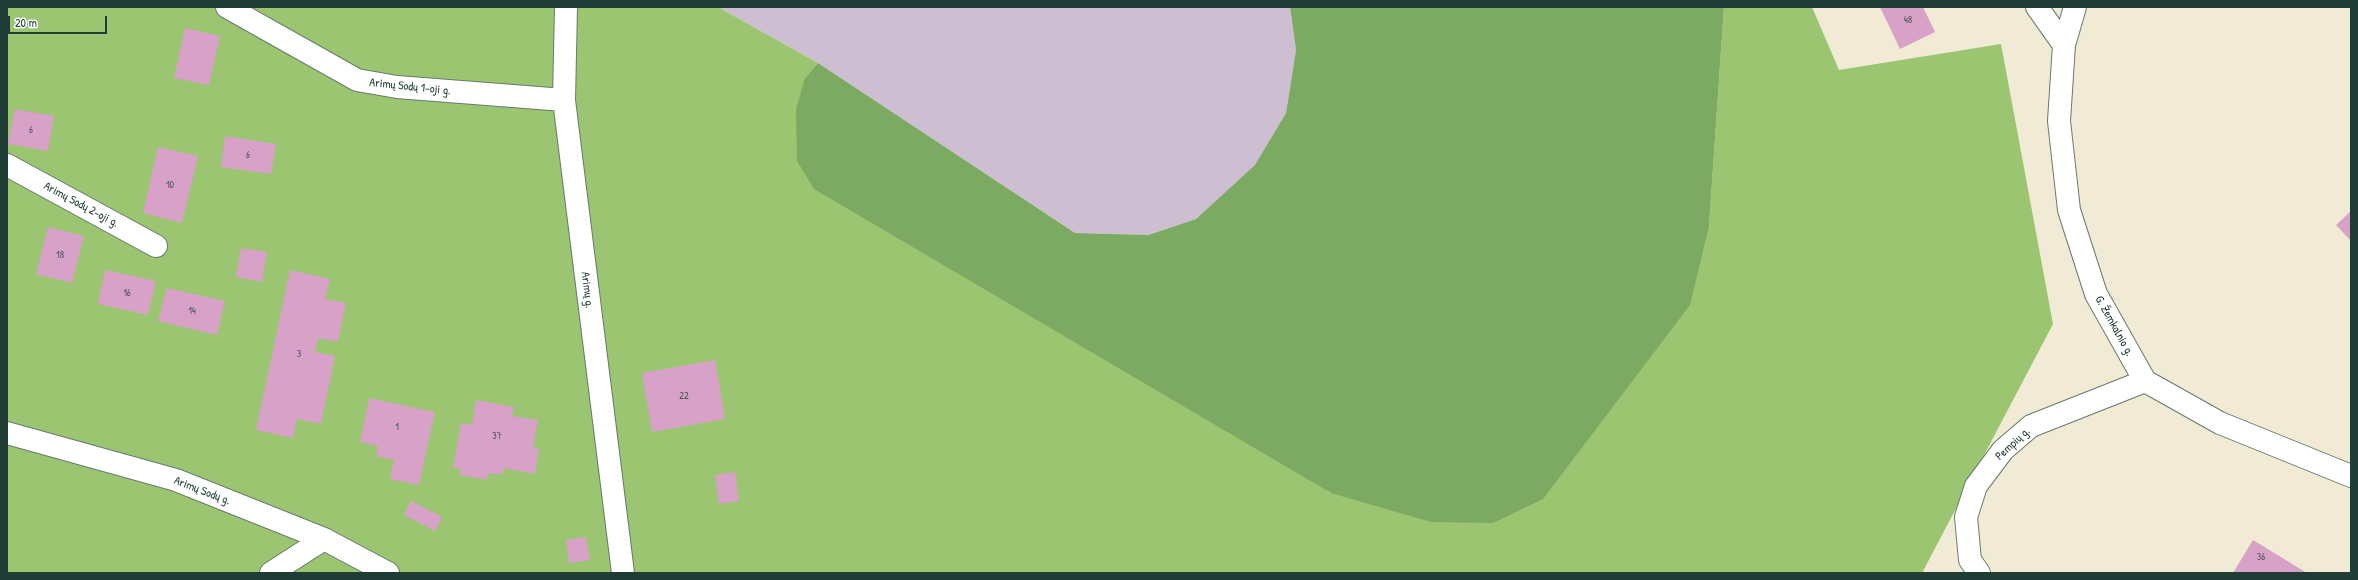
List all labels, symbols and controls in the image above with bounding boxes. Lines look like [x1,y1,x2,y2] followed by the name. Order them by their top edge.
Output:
[10,8,109,34] scale bar
[15,14,37,31] text: 20 m
[1904,14,1912,26] house number: 48
[369,76,451,98] street label: Arimų Sodų 1-oji g.
[29,124,33,136] house number: 6
[246,149,250,161] house number: 6
[41,179,121,231] street label: Arimų Sodų 2-oji g.
[166,179,174,191] house number: 10
[56,249,64,261] house number: 18
[578,271,596,309] street label: Arimų g.
[123,287,131,299] house number: 16
[2092,293,2136,359] street label: G. Žemkalnio g.
[188,305,196,317] house number: 14
[297,348,301,360] house number: 3
[679,390,689,402] house number: 22
[395,421,399,433] house number: 1
[1993,424,2033,464] street label: Pempių g.
[492,430,502,442] house number: 37
[172,474,232,508] street label: Arimų Sodų g.
[2257,551,2265,563] house number: 36

